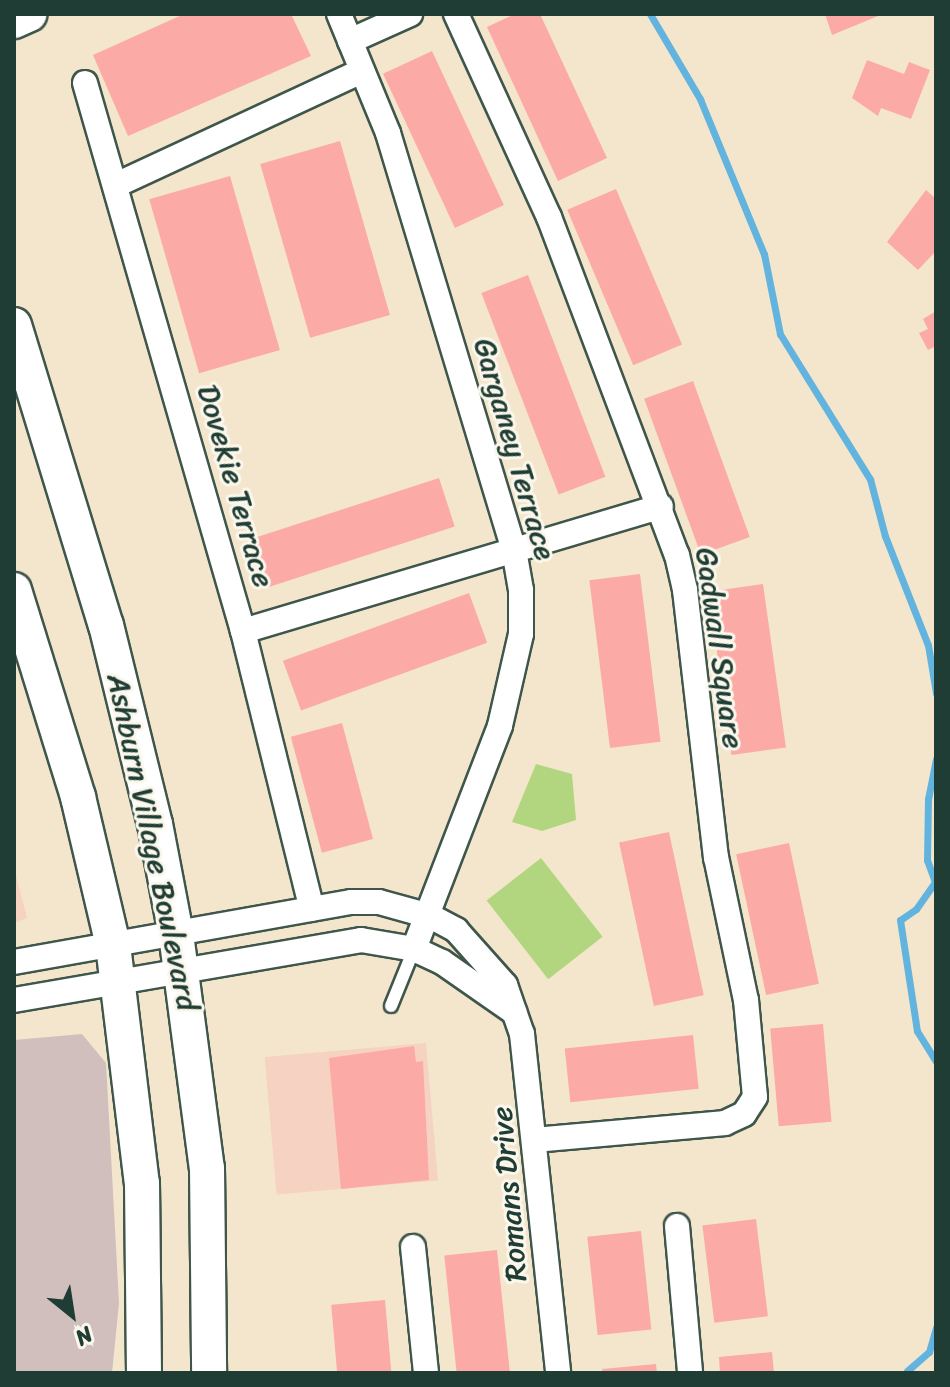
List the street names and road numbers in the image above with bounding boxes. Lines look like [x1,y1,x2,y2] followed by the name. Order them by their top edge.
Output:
[466,334,564,564] street label: Garganey Terrace
[190,381,282,591] street label: Dovekie Terrace
[688,546,752,750] street label: Gadwall Square
[100,670,206,1014] street label: Ashburn Village Boulevard
[483,1105,535,1283] street label: Romans Drive

